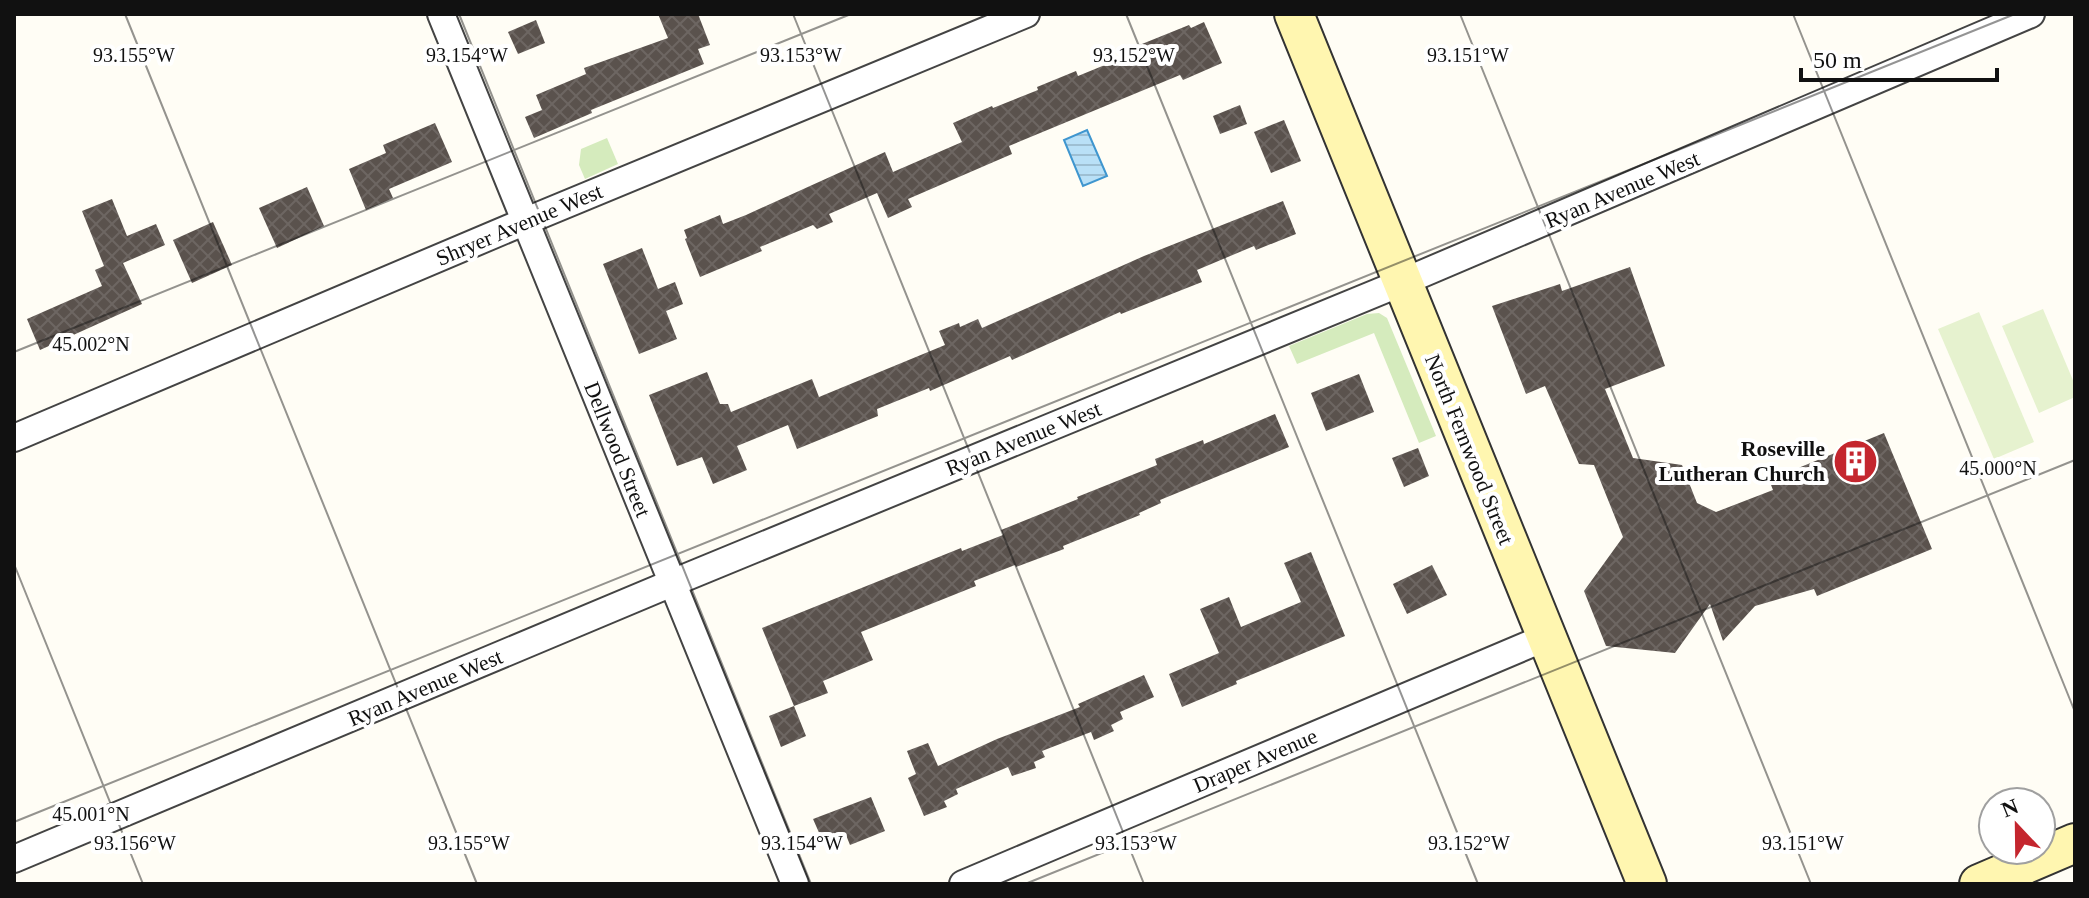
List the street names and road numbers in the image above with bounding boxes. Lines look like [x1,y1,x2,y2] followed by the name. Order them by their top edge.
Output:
[1541,146,1703,233] street label: Ryan Avenue West
[432,178,606,271] street label: Shryer Avenue West
[1420,350,1519,548] street label: North Fernwood Street
[579,378,656,520] street label: Dellwood Street
[942,396,1104,481] street label: Ryan Avenue West
[344,644,506,731] street label: Ryan Avenue West
[1189,723,1321,798] street label: Draper Avenue

